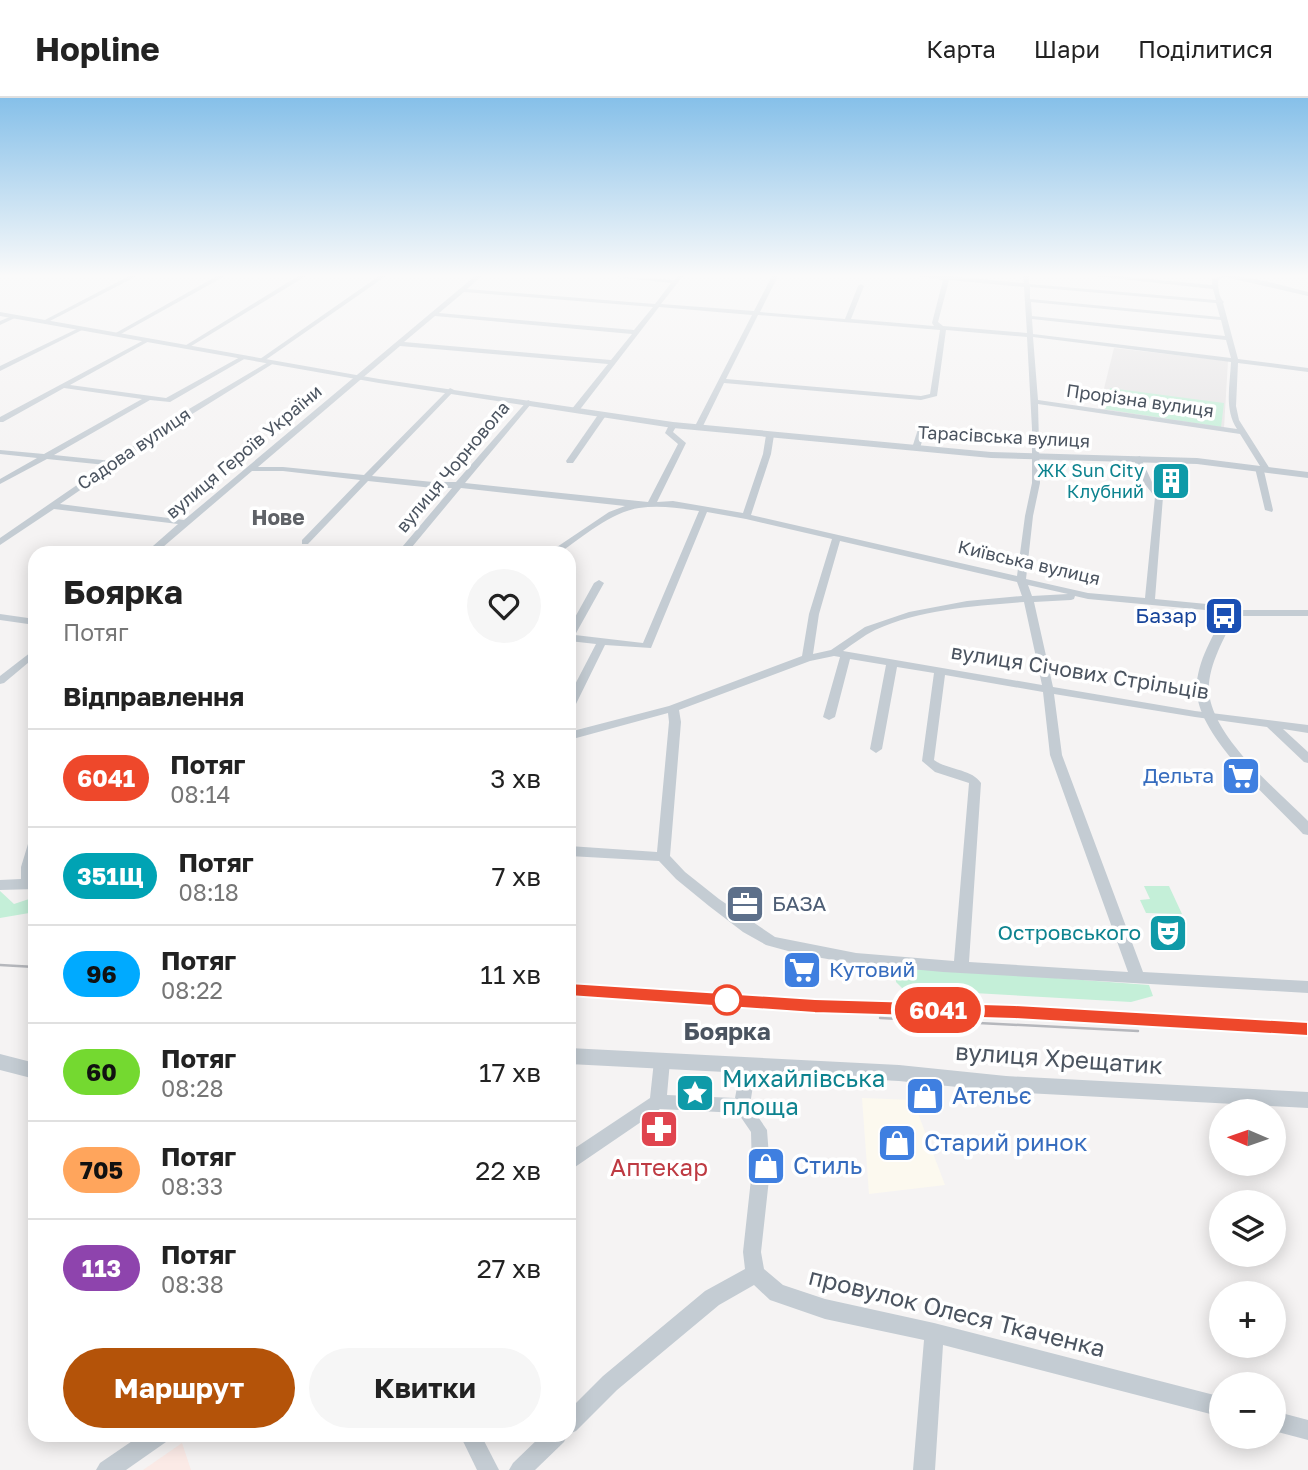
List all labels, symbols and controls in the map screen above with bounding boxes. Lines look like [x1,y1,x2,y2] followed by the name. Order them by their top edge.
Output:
[35,29,160,68] text: Hopline
[926,34,996,63] text: Карта
[1034,34,1100,63] text: Шари
[1138,34,1273,63] text: Поділитися
[1065,379,1215,421] street label: Прорізна вулиця
[161,380,326,523] street label: вулиця Героїв України
[391,396,513,536] street label: вулиця Чорновола
[73,402,194,494] street label: Садова вулиця
[917,421,1091,452] street label: Тарасівська вулиця
[1037,459,1144,502] place label: ЖК Sun City Клубний
[1150,460,1192,502] building icon: ЖК Sun City Клубний
[251,504,305,530] district label: Нове
[956,535,1103,589] street label: Київська вулиця
[467,569,541,643] button: heart
[63,572,183,611] text: Боярка
[1203,595,1245,637] bus stop icon: Базар
[1135,602,1197,628] place label: Базар
[63,618,129,646] text: Потяг
[949,638,1211,704] street label: вулиця Січових Стрільців
[63,681,244,712] text: Відправлення
[170,749,245,780] text: Потяг
[1220,755,1262,797] supermarket icon: Дельта
[1143,762,1214,788] place label: Дельта
[77,763,135,792] text: 6041
[490,763,541,794] text: 3 хв
[170,780,231,808] text: 08:14
[178,847,254,878] text: Потяг
[77,861,143,890] text: 351Щ
[492,861,541,892] text: 7 хв
[178,878,239,906] text: 08:18
[724,883,766,925] office icon: БАЗА
[772,890,826,916] place label: БАЗА
[1147,912,1189,954] theatre icon: Островського
[998,919,1141,945] place label: Островського
[161,945,236,976] text: Потяг
[781,949,823,991] supermarket icon: Кутовий
[829,956,915,982] place label: Кутовий
[86,959,117,988] text: 96
[480,959,541,990] text: 11 хв
[161,976,223,1004] text: 08:22
[712,985,742,1015] marker: Боярка
[889,987,987,1033] line badge: 6041
[909,995,967,1024] text: 6041
[683,1016,771,1045] place label: Боярка
[954,1036,1164,1079] street label: вулиця Хрещатик
[161,1043,236,1074] text: Потяг
[86,1057,117,1086] text: 60
[479,1057,541,1088] text: 17 хв
[722,1063,885,1120] place label: Михайлівська площа
[674,1072,716,1114] place icon: Михайлівська площа
[161,1074,224,1102] text: 08:28
[904,1075,946,1117] shop icon: Ательє
[952,1080,1032,1109] place label: Ательє
[1209,1099,1286,1176] north arrow
[1209,1099,1286,1449] map controls
[638,1108,680,1150] pharmacy icon: Аптекар
[876,1122,918,1164] shop icon: Старий ринок
[924,1127,1088,1156] place label: Старий ринок
[161,1141,236,1172] text: Потяг
[745,1145,787,1187] shop icon: Стиль
[793,1150,862,1179] place label: Стиль
[610,1152,708,1181] place label: Аптекар
[80,1155,123,1184] text: 705
[475,1155,541,1186] text: 22 хв
[161,1172,223,1200] text: 08:33
[1209,1190,1286,1267] button: layers
[161,1239,236,1270] text: Потяг
[82,1253,121,1282] text: 113
[477,1253,541,1284] text: 27 хв
[806,1261,1109,1362] street label: провулок Олеся Ткаченка
[161,1270,224,1298] text: 08:38
[1209,1281,1286,1358] button: +
[63,1348,295,1428] button: Маршрут
[309,1348,541,1428] button: Квитки
[1209,1372,1286,1449] button: −

